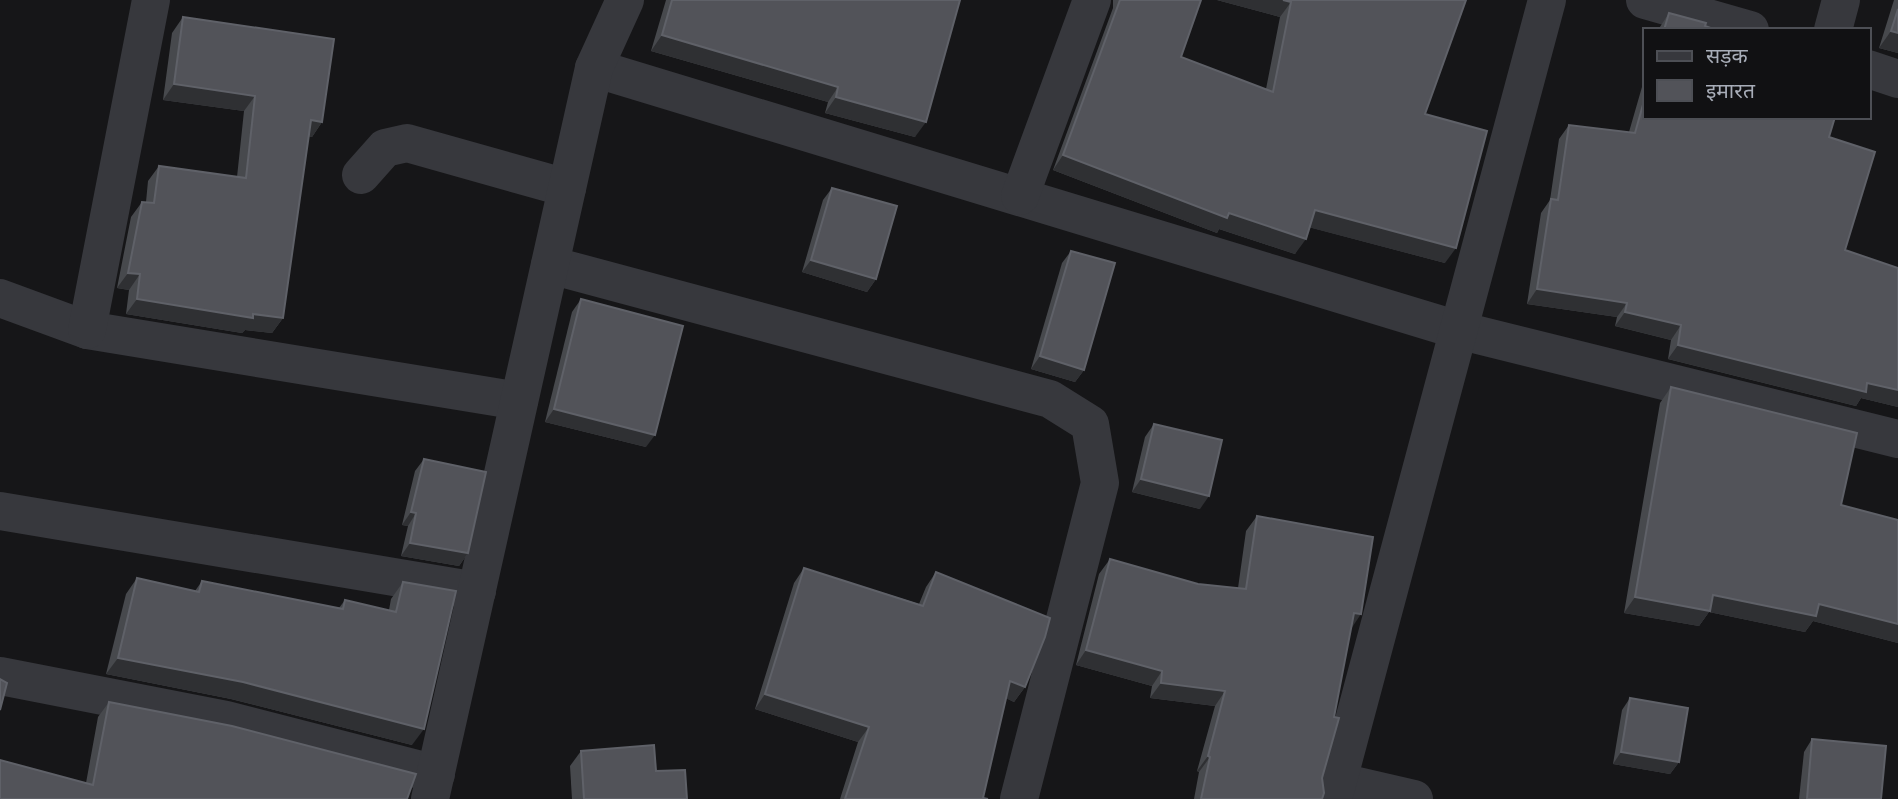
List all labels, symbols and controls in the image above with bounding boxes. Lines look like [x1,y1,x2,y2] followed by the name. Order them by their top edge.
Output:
[1643,28,1870,119] legend
[1706,42,1748,67] text: सड़क
[1706,77,1756,102] text: इमारत

